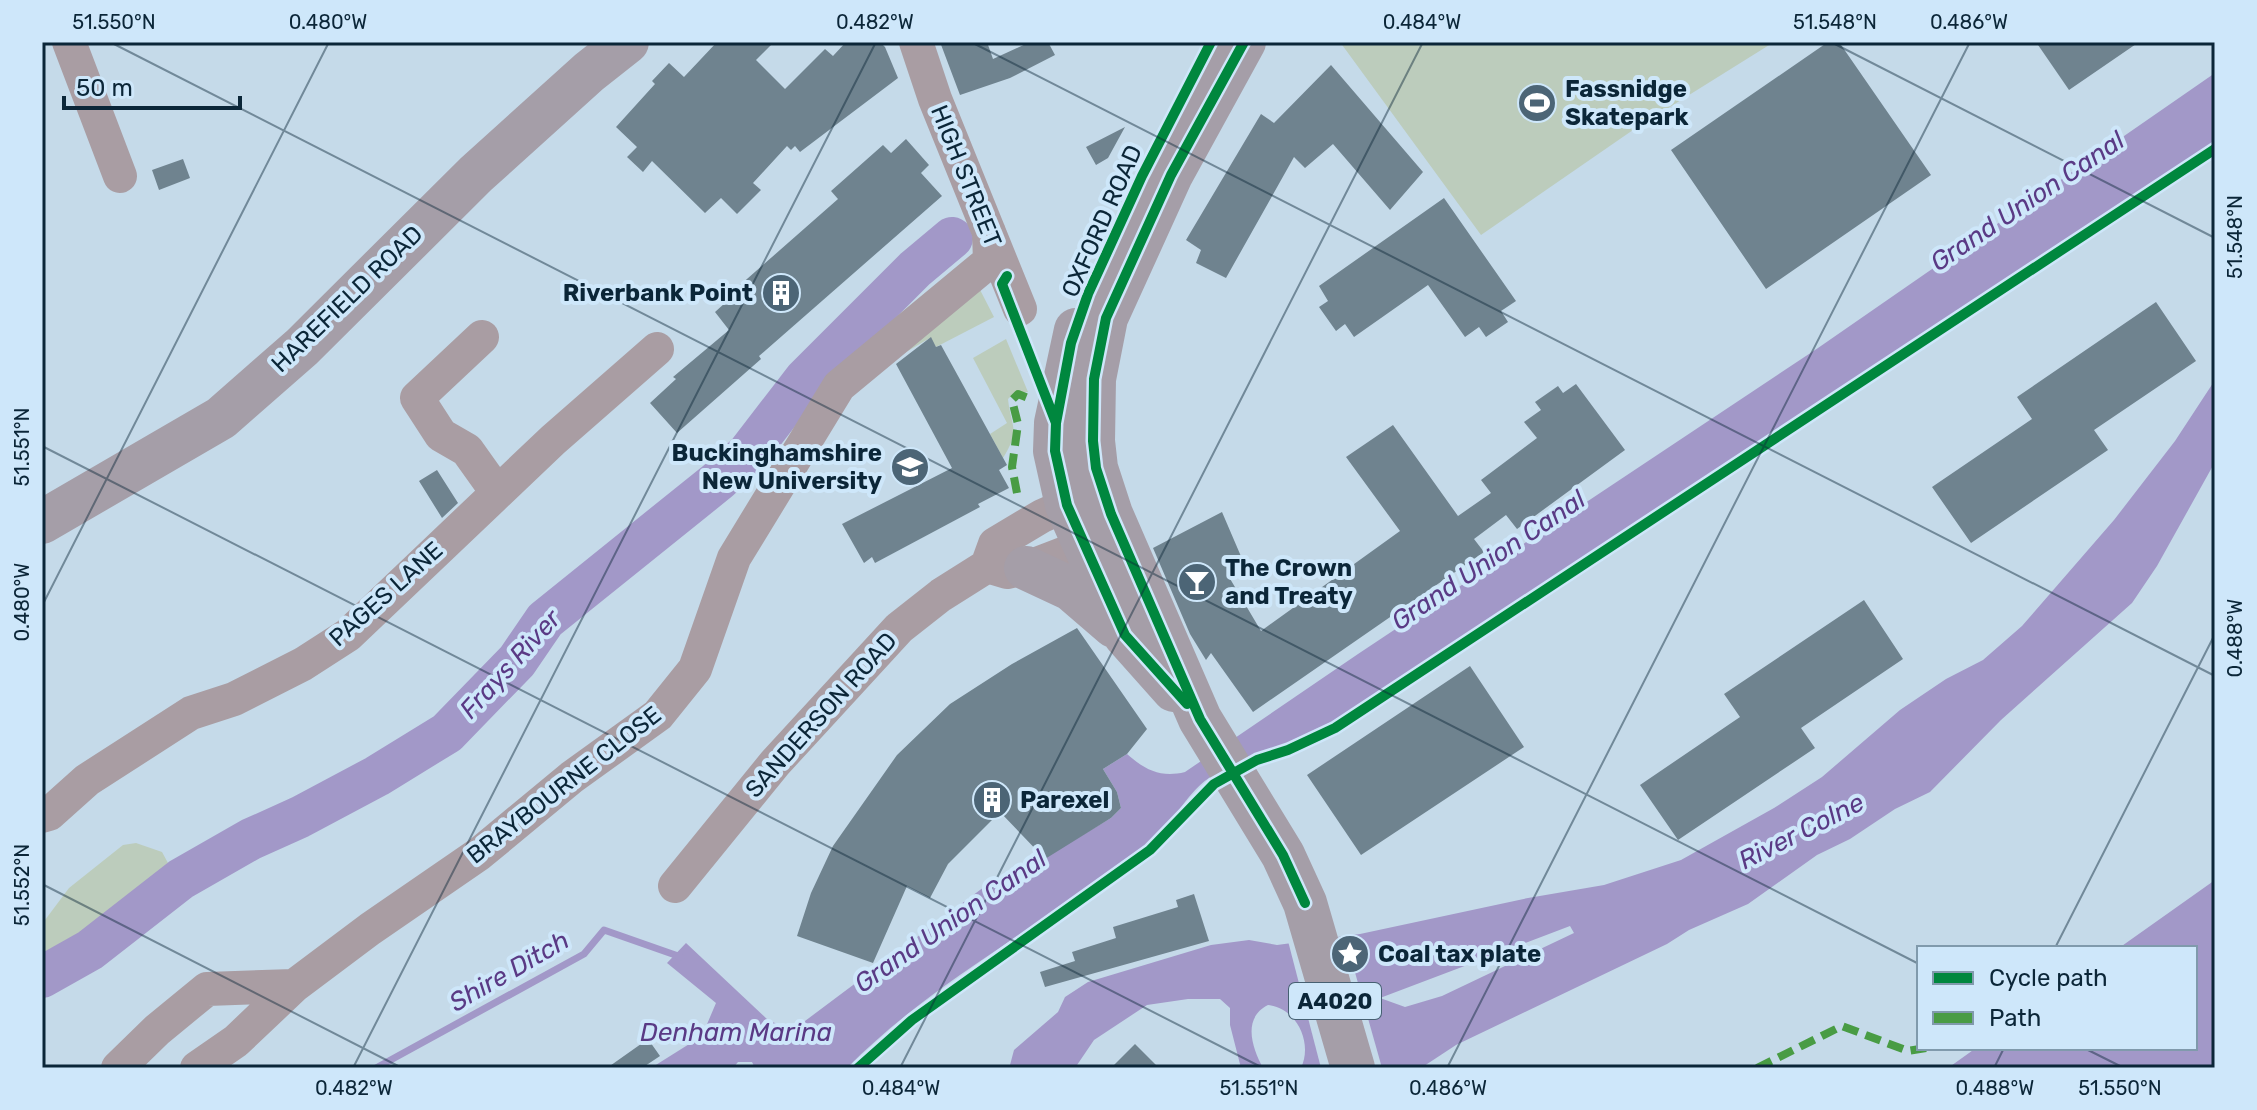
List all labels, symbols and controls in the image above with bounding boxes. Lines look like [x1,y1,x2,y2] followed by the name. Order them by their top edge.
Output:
[72,10,156,34] text: 51.550°N
[289,10,367,34] text: 0.480°W
[836,10,914,34] text: 0.482°W
[1383,10,1461,34] text: 0.484°W
[1793,10,1877,34] text: 51.548°N
[1930,10,2008,34] text: 0.486°W
[64,60,240,110] scale bar
[76,74,133,102] text: 50 m
[1565,75,1688,131] place label: Fassnidge Skatepark
[1516,82,1558,124] sports icon: Fassnidge Skatepark
[925,101,1007,251] street label: HIGH STREET
[1924,125,2131,278] water label: Grand Union Canal
[1056,141,1148,301] street label: OXFORD ROAD
[2223,195,2247,279] text: 51.548°N
[266,220,428,378] street label: HAREFIELD ROAD
[760,272,802,314] building icon: Riverbank Point
[563,279,753,307] place label: Riverbank Point
[10,408,34,486] text: 51.551°N
[671,439,882,495] place label: Buckinghamshire New University
[889,446,931,488] school or university icon: Buckinghamshire New University
[1385,484,1592,637] water label: Grand Union Canal
[324,536,448,652] street label: PAGES LANE
[1225,554,1353,610] place label: The Crown and Treaty
[1176,561,1218,603] bar icon: The Crown and Treaty
[10,563,34,641] text: 0.480°W
[2223,599,2247,677] text: 0.488°W
[454,603,568,725] water label: Frays River
[740,627,902,803] street label: SANDERSON ROAD
[461,701,667,869] street label: BRAYBOURNE CLOSE
[971,779,1013,821] building icon: Parexel
[1020,786,1109,814] place label: Parexel
[1733,786,1869,876] water label: River Colne
[848,843,1053,999] water label: Grand Union Canal
[10,844,34,926] text: 51.552°N
[444,925,575,1018] water label: Shire Ditch
[1329,933,1371,975] place icon: Coal tax plate
[1378,940,1541,968] place label: Coal tax plate
[1917,946,2197,1050] legend
[1989,964,2108,992] text: Cycle path
[1289,983,1381,1019] road number: A4020
[1989,1004,2041,1032] text: Path
[640,1017,832,1048] water label: Denham Marina
[315,1076,393,1100] text: 0.482°W
[862,1076,940,1100] text: 0.484°W
[1220,1076,1298,1100] text: 51.551°N
[1409,1076,1487,1100] text: 0.486°W
[1956,1076,2034,1100] text: 0.488°W
[2078,1076,2162,1100] text: 51.550°N

